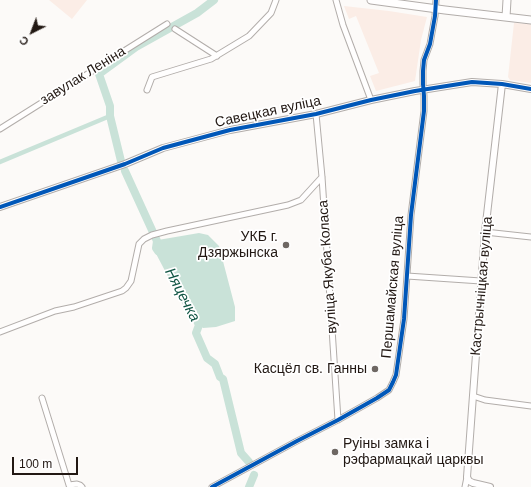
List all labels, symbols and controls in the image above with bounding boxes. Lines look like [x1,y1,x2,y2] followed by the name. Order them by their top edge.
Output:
[12,12,52,52] north arrow
[17,34,31,48] text: С
[37,43,129,109] street label: завулак Леніна
[214,93,322,131] street label: Савецкая вуліца
[315,200,341,334] street label: вуліца Якуба Коласа
[378,215,408,359] street label: Першамайская вуліца
[468,216,496,356] street label: Кастрычніцкая вуліца
[198,229,278,262] place label: УКБ г. Дзяржынска
[281,240,291,250] marker: УКБ г. Дзяржынска
[160,265,204,325] water label: Няцечка
[254,361,367,377] place label: Касцёл св. Ганны
[370,364,380,374] marker: Касцёл св. Ганны
[343,436,484,468] place label: Руіны замка і рэфармацкай царквы
[330,447,340,457] marker: Руіны замка і рэфармацкай царквы
[14,449,80,475] scale bar
[19,457,52,471] text: 100 m

